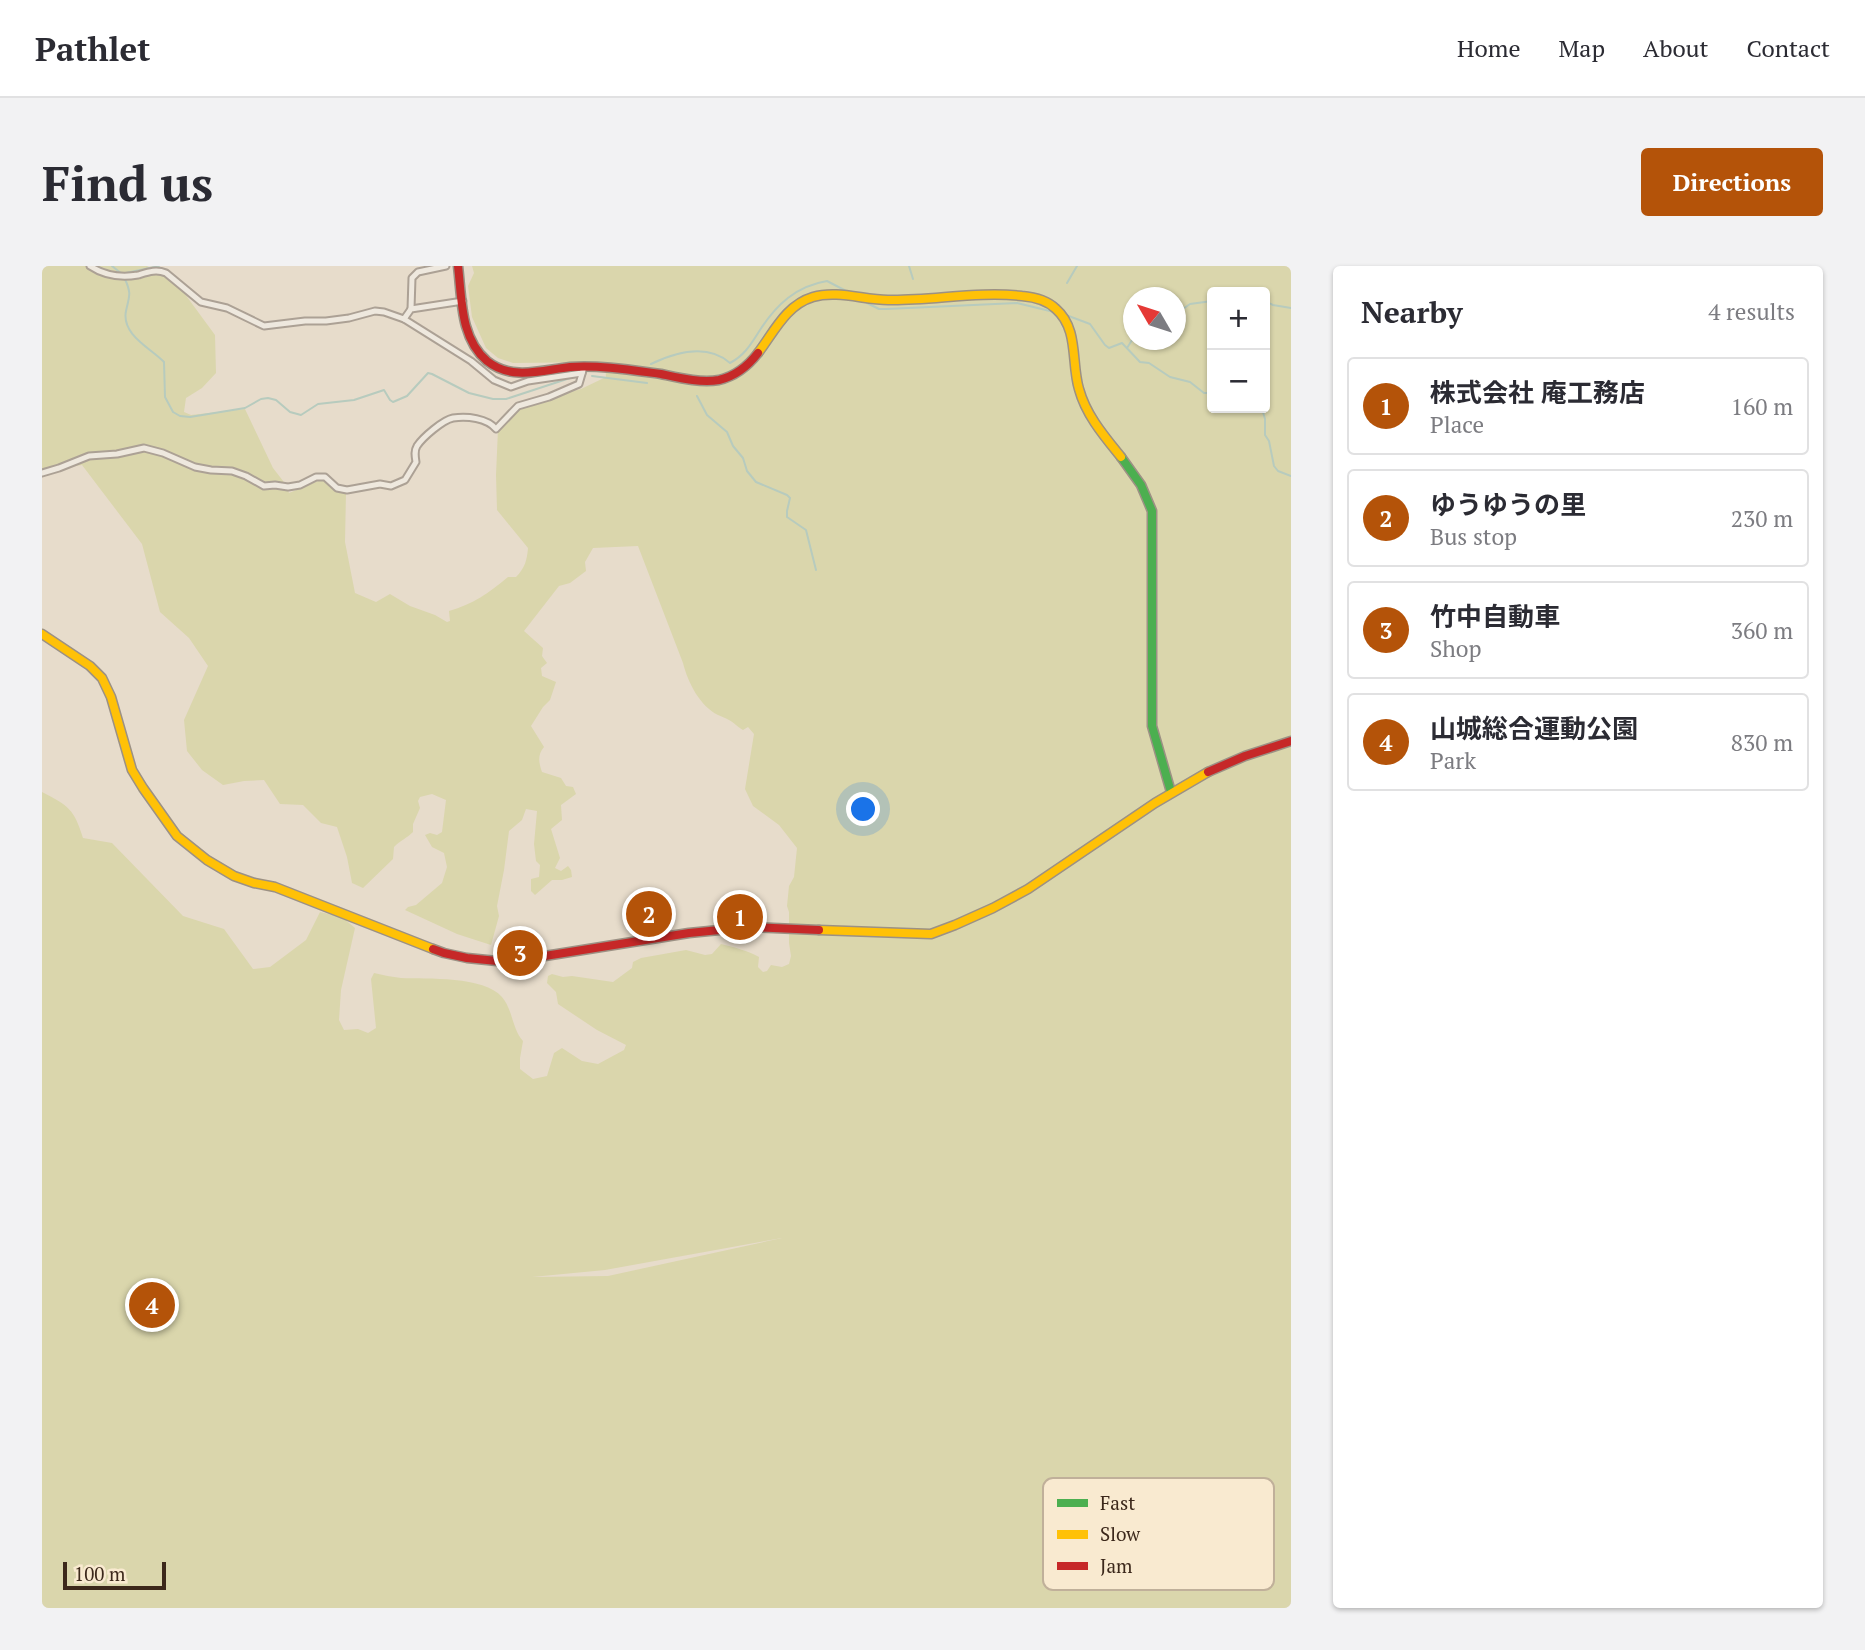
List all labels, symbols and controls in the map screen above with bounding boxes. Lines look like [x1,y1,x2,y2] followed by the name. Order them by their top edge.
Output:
[35,27,150,70] text: Pathlet
[1457,32,1521,64] text: Home
[1559,32,1605,64] text: Map
[1643,32,1709,64] text: About
[1747,32,1830,64] text: Contact
[1641,148,1823,216] button: Directions
[42,150,213,215] text: Find us
[1123,287,1186,350] north arrow
[1207,287,1270,413] map controls
[1207,287,1270,350] button: +
[1361,292,1463,332] text: Nearby
[1708,296,1795,327] text: 4 results
[1207,350,1270,413] button: −
[1430,375,1645,409] text: 株式会社 庵工務店
[1380,391,1393,422] text: 1
[1731,391,1793,422] text: 160 m
[1430,409,1484,440] text: Place
[1430,487,1586,521] text: ゆうゆうの里
[1380,503,1393,534] text: 2
[1731,503,1793,534] text: 230 m
[1430,521,1517,552] text: Bus stop
[1430,599,1560,633] text: 竹中自動車
[1380,615,1393,646] text: 3
[1731,615,1793,646] text: 360 m
[1430,633,1482,664] text: Shop
[1430,711,1638,745] text: 山城総合運動公園
[1380,727,1393,758] text: 4
[1731,727,1793,758] text: 830 m
[1430,745,1476,776] text: Park
[846,792,880,826] your location
[626,888,672,940] pin: 2
[717,891,763,943] pin: 1
[497,927,543,979] pin: 3
[129,1279,175,1331] pin: 4
[1043,1478,1274,1590] legend
[1100,1490,1135,1515] text: Fast
[1100,1521,1141,1546] text: Slow
[1100,1553,1133,1578] text: Jam
[63,1559,166,1591] scale bar
[74,1561,125,1586] text: 100 m

